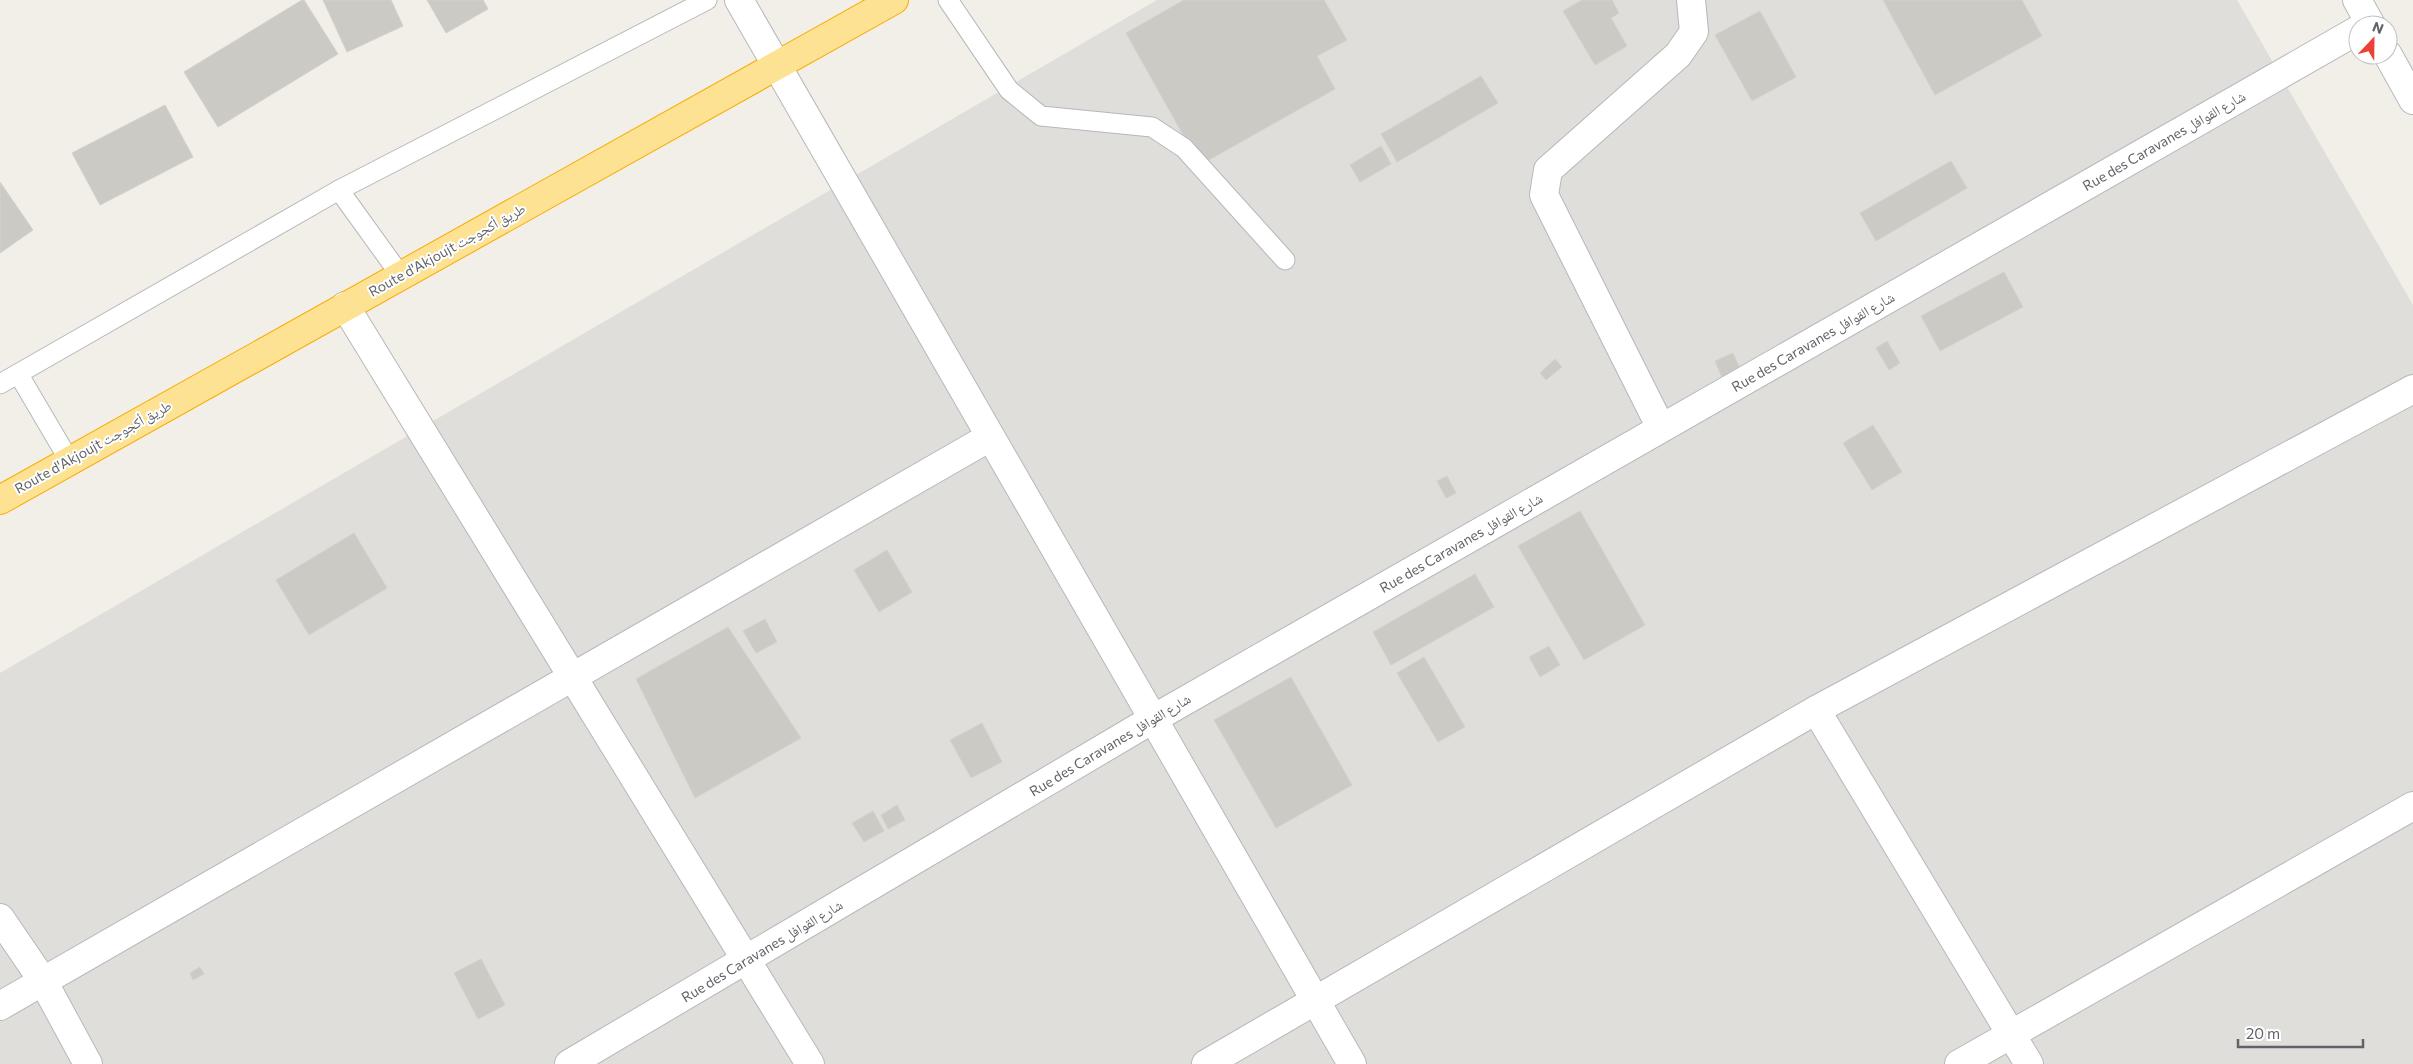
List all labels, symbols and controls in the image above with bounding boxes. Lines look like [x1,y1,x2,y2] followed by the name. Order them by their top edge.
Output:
[2348,15,2398,65] north arrow
[2370,18,2386,37] text: N
[2079,87,2249,196] street label: Rue des Caravanes شارع القوافل
[365,199,529,302] street label: Route d'Akjoujt طريق أكجوجت
[1728,288,1898,397] street label: Rue des Caravanes شارع القوافل
[11,396,175,499] street label: Route d'Akjoujt طريق أكجوجت
[1376,489,1546,598] street label: Rue des Caravanes شارع القوافل
[1026,690,1194,801] street label: Rue des Caravanes شارع القوافل
[678,896,846,1007] street label: Rue des Caravanes شارع القوافل
[2238,1016,2363,1048] scale bar
[2246,1024,2280,1042] text: 20 m

